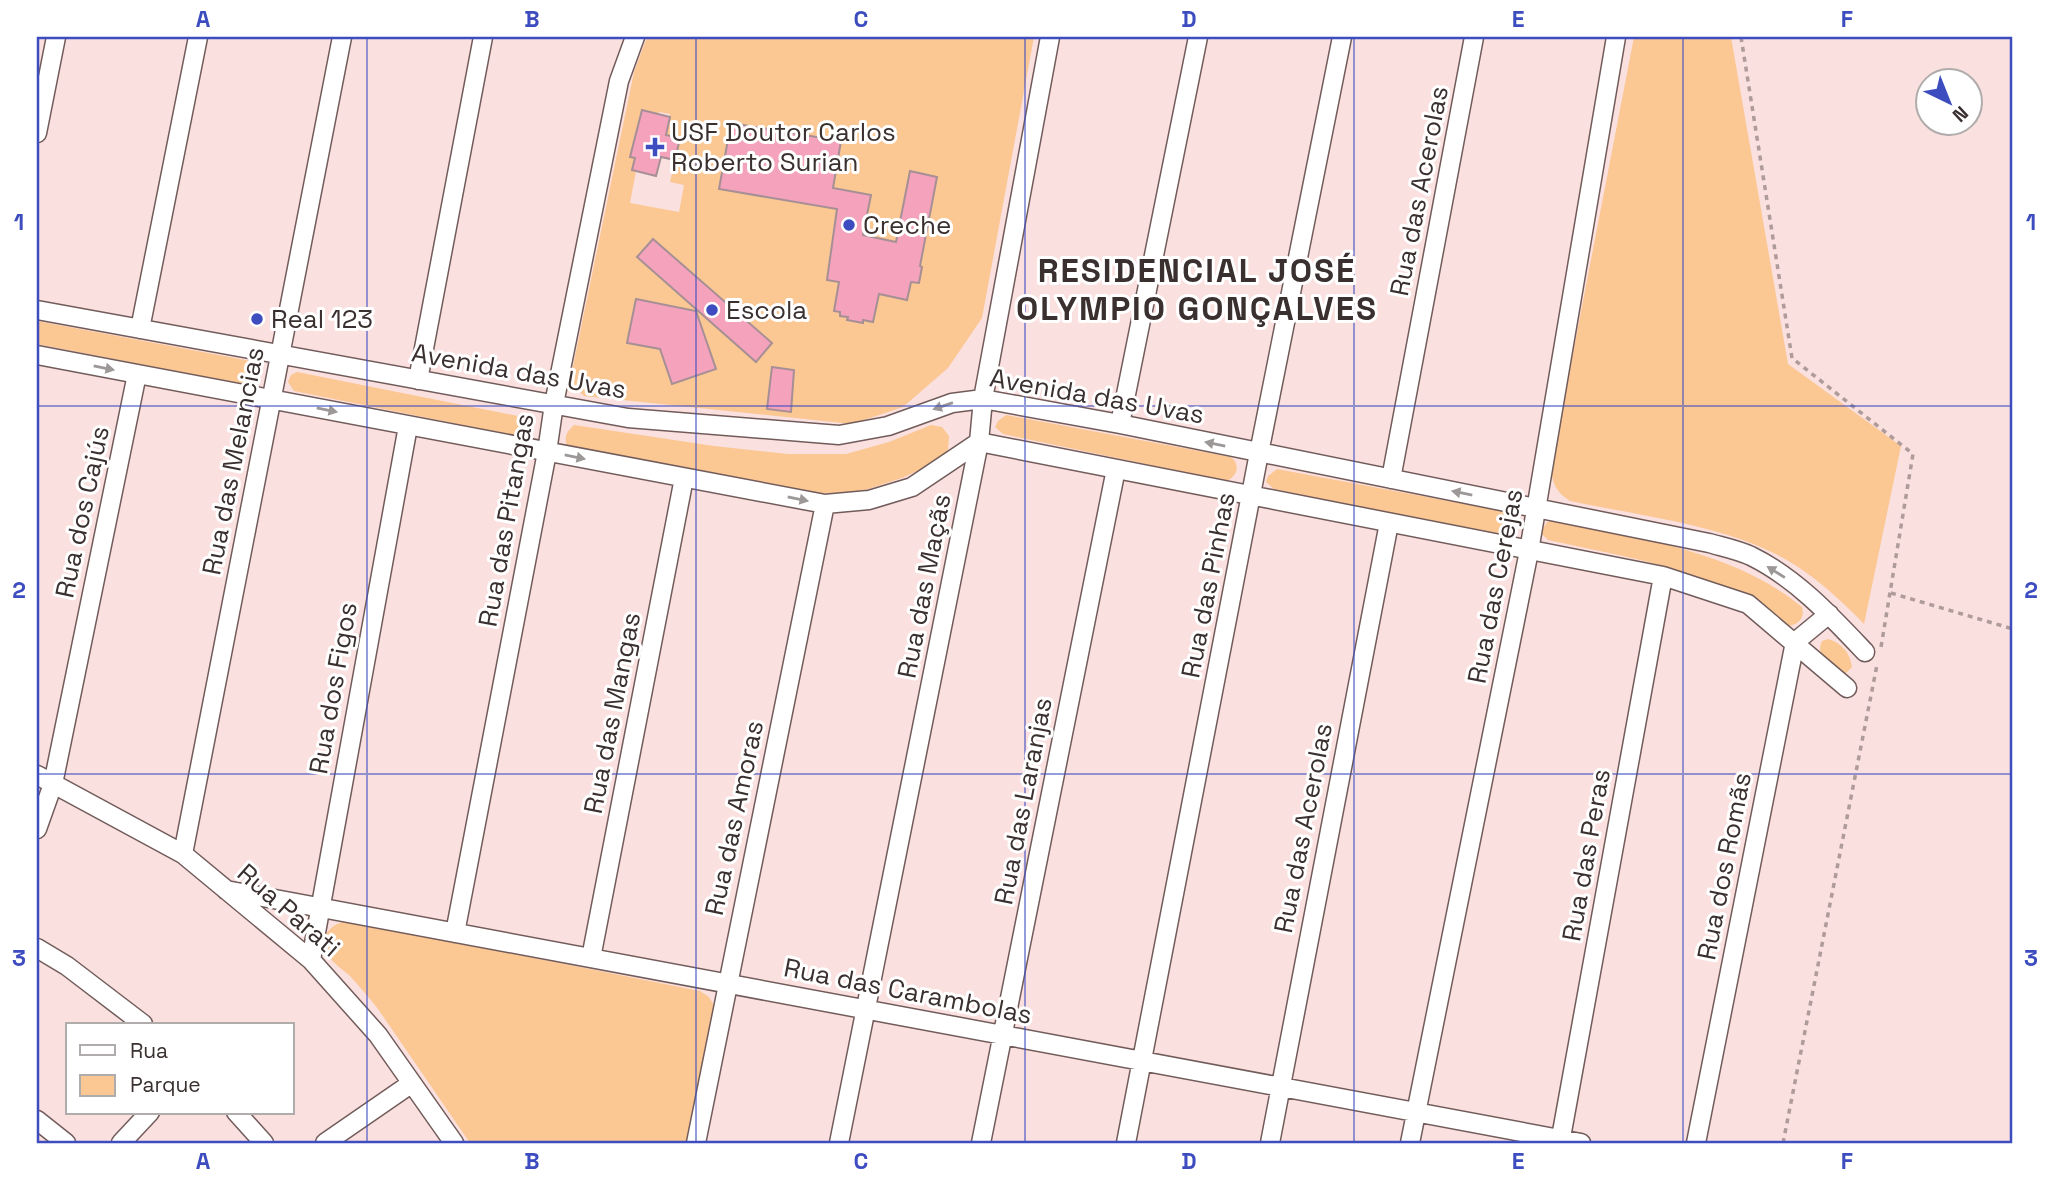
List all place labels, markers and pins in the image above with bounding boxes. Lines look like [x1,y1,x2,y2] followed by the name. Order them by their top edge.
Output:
[671,115,896,179] place label: USF Doutor Carlos Roberto Surian
[645,137,665,157] marker: USF Doutor Carlos Roberto Surian
[863,208,951,242] place label: Creche
[841,217,857,233] marker: Creche
[726,293,807,327] place label: Escola
[271,302,373,336] place label: Real 123
[704,302,720,318] marker: Escola
[249,311,265,327] marker: Real 123

